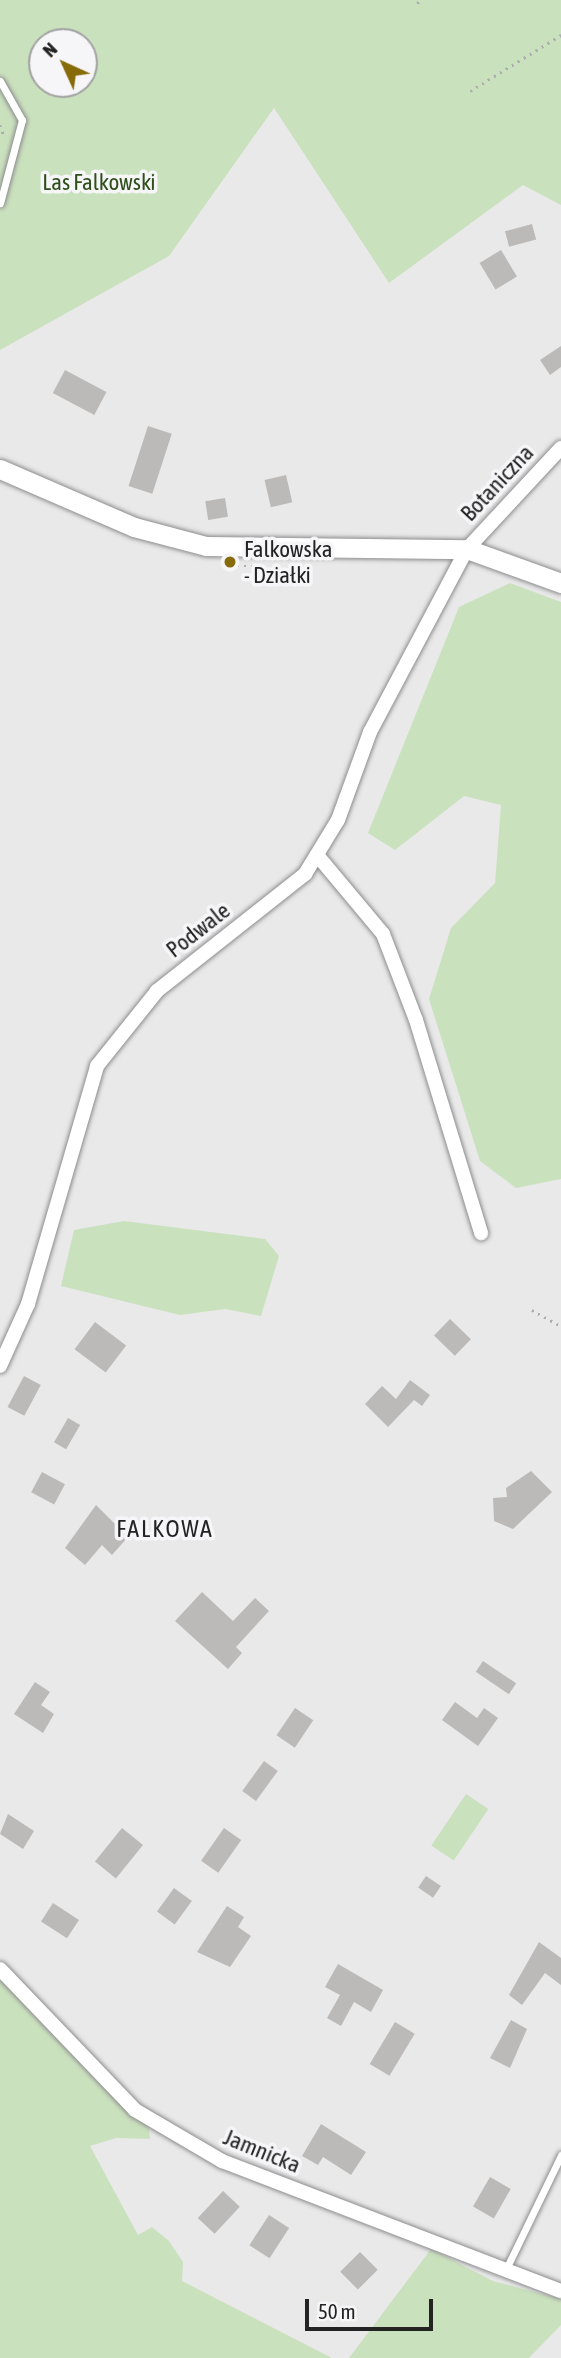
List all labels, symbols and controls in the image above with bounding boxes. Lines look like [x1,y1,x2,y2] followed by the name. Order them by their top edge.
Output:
[28,28,98,98] north arrow
[38,38,61,61] text: N
[42,168,156,196] park label: Las Falkowski
[455,439,539,527] street label: Botaniczna
[244,535,333,589] place label: Falkowska - Działki
[222,554,238,570] marker: Falkowska - Działki
[161,897,235,963] street label: Podwale
[117,1515,213,1543] district label: FALKOWA
[220,2123,304,2179] street label: Jamnicka
[309,2284,437,2328] scale bar
[318,2299,356,2323] text: 50 m

